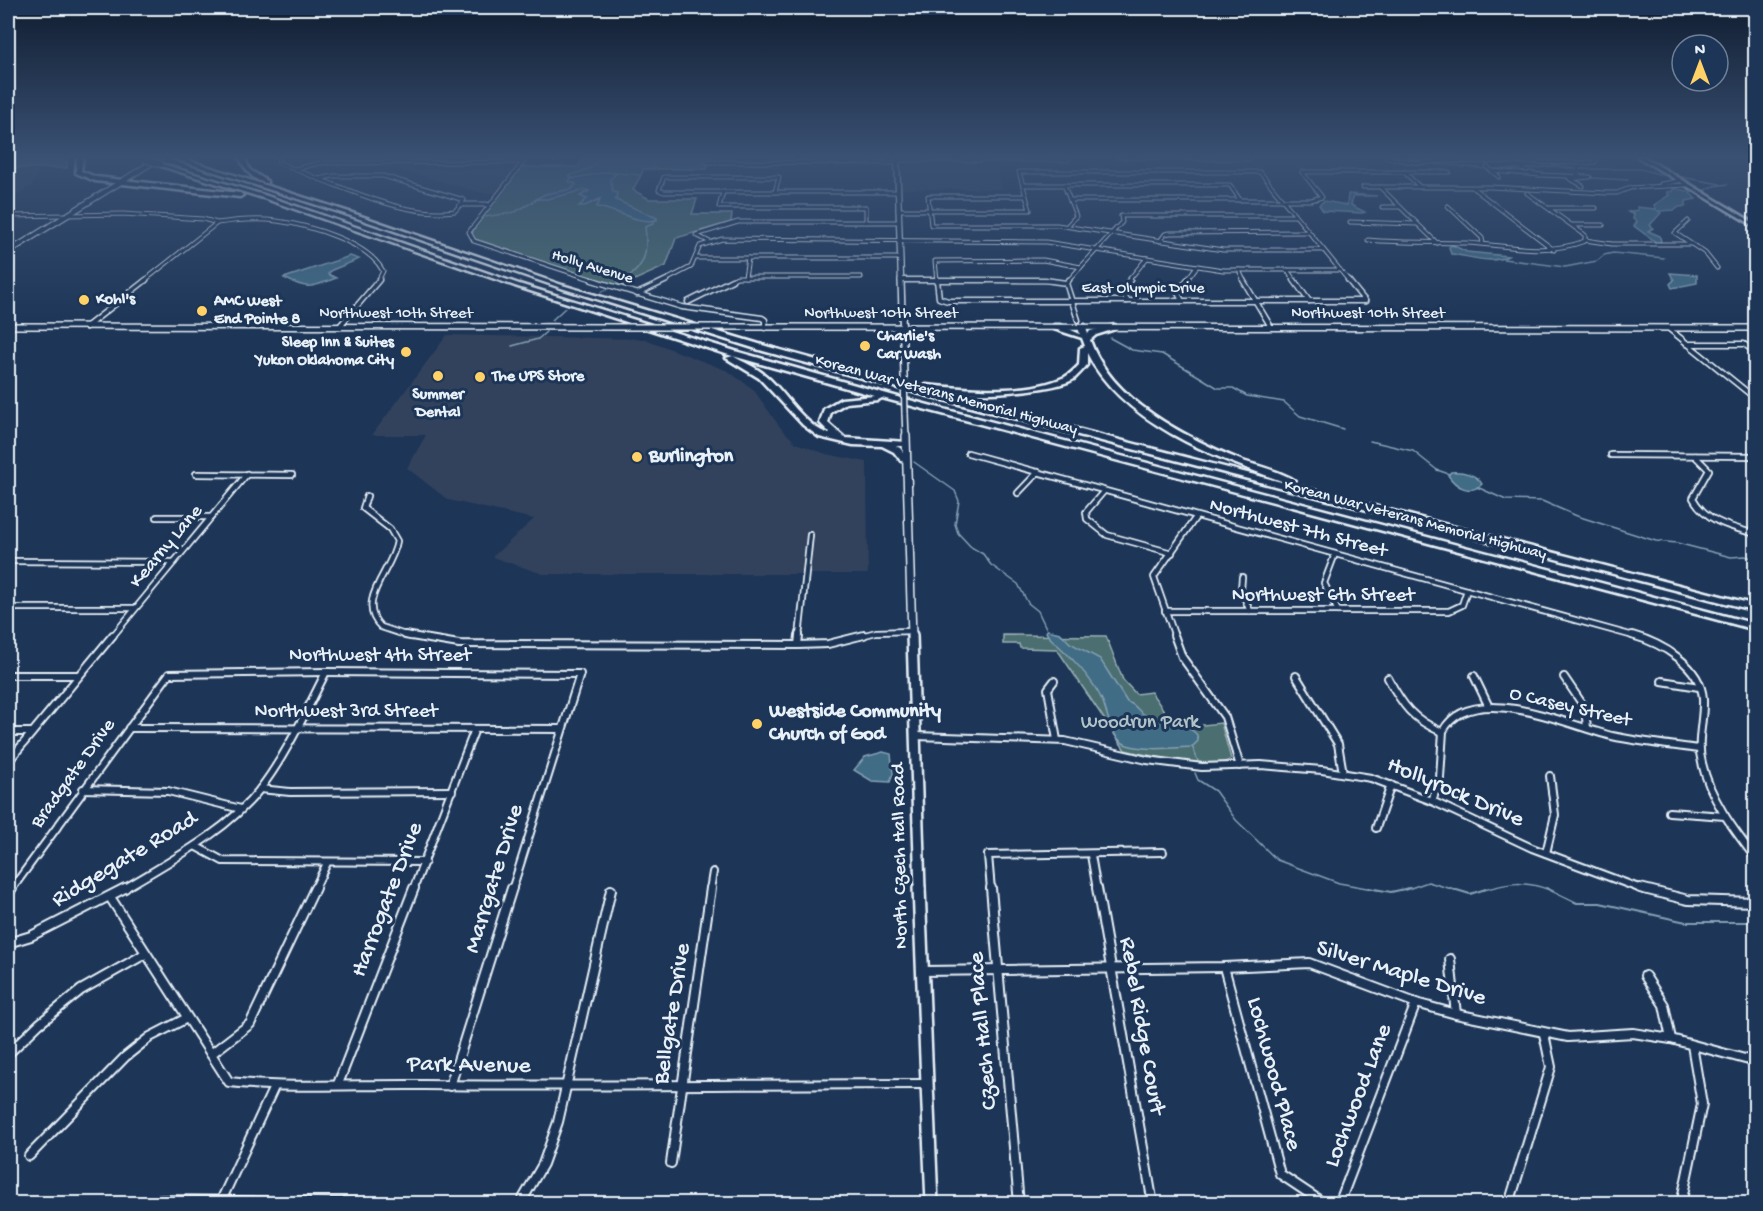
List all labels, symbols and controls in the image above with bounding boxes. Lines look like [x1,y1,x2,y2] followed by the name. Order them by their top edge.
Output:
[1670,33,1730,93] north arrow
[1695,42,1706,61] text: N
[549,247,636,290] street label: Holly Avenue
[1082,280,1205,299] street label: East Olympic Drive
[95,291,136,310] place label: Kohl's
[77,293,91,307] marker: Kohl's
[213,293,301,330] place label: AMC West End Pointe 8
[195,304,209,318] marker: AMC West End Pointe 8
[319,305,474,324] street label: Northwest 10th Street
[804,305,959,324] street label: Northwest 10th Street
[1291,305,1446,324] street label: Northwest 10th Street
[876,328,941,365] place label: Charlie's Car Wash
[254,334,395,371] place label: Sleep Inn & Suites Yukon Oklahoma City
[858,339,872,353] marker: Charlie's Car Wash
[399,345,413,359] marker: Sleep Inn & Suites Yukon Oklahoma City
[813,352,1079,440] street label: Korean War Veterans Memorial Highway
[490,368,585,387] place label: The UPS Store
[431,369,445,383] marker: Summer Dental
[473,370,487,384] marker: The UPS Store
[412,386,466,423] place label: Summer Dental
[648,446,734,469] place label: Burlington
[630,450,644,464] marker: Burlington
[1282,477,1548,565] street label: Korean War Veterans Memorial Highway
[1207,494,1391,564] street label: Northwest 7th Street
[125,500,209,593] street label: Kearny Lane
[1232,585,1416,608] street label: Northwest 6th Street
[289,645,473,668] street label: Northwest 4th Street
[1507,683,1635,734] street label: O Casey Street
[255,701,439,724] street label: Northwest 3rd Street
[768,701,941,747] place label: Westside Community Church of God
[1081,712,1201,735] park label: Woodrun Park
[26,714,122,834] street label: Bradgate Drive
[750,717,764,731] marker: Westside Community Church of God
[1382,751,1529,835] street label: Hollyrock Drive
[888,760,914,949] street label: North Czech Hall Road
[459,800,532,957] street label: Marrgate Drive
[47,804,205,915] street label: Ridgegate Road
[345,818,431,982] street label: Harrogate Drive
[1312,934,1490,1014] street label: Silver Maple Drive
[1111,935,1171,1119] street label: Rebel Ridge Court
[647,941,699,1088] street label: Bellgate Drive
[963,950,1005,1111] street label: Czech Hall Place
[1239,994,1308,1155] street label: Lochwood Place
[1318,1020,1400,1172] street label: Lochwood Lane
[406,1050,532,1082] street label: Park Avenue

